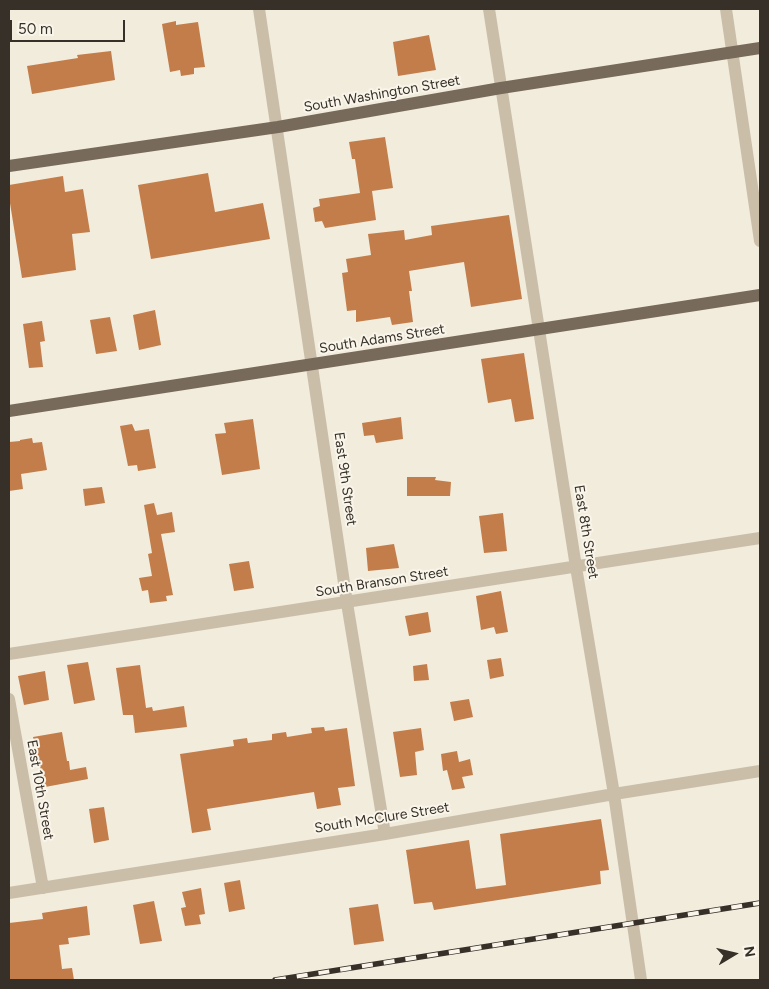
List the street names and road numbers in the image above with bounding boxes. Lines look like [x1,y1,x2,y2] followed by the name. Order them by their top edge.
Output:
[302,72,462,116] street label: South Washington Street
[318,321,446,357] street label: South Adams Street
[330,431,360,527] street label: East 9th Street
[570,484,602,580] street label: East 8th Street
[314,563,450,601] street label: South Branson Street
[23,739,57,841] street label: East 10th Street
[313,799,451,837] street label: South McClure Street

